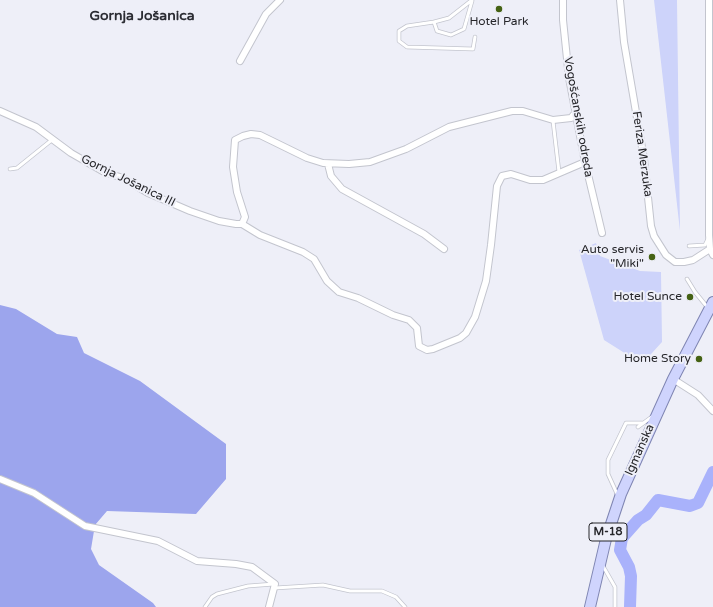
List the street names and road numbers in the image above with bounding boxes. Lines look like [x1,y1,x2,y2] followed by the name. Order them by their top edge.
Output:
[560,56,596,178] street label: Vogošćanskih odreda
[629,110,655,198] street label: Feriza Merzuka
[78,152,178,210] street label: Gornja Jošanica III
[622,422,658,478] street label: Igmanska
[589,523,627,541] road number: M-18

